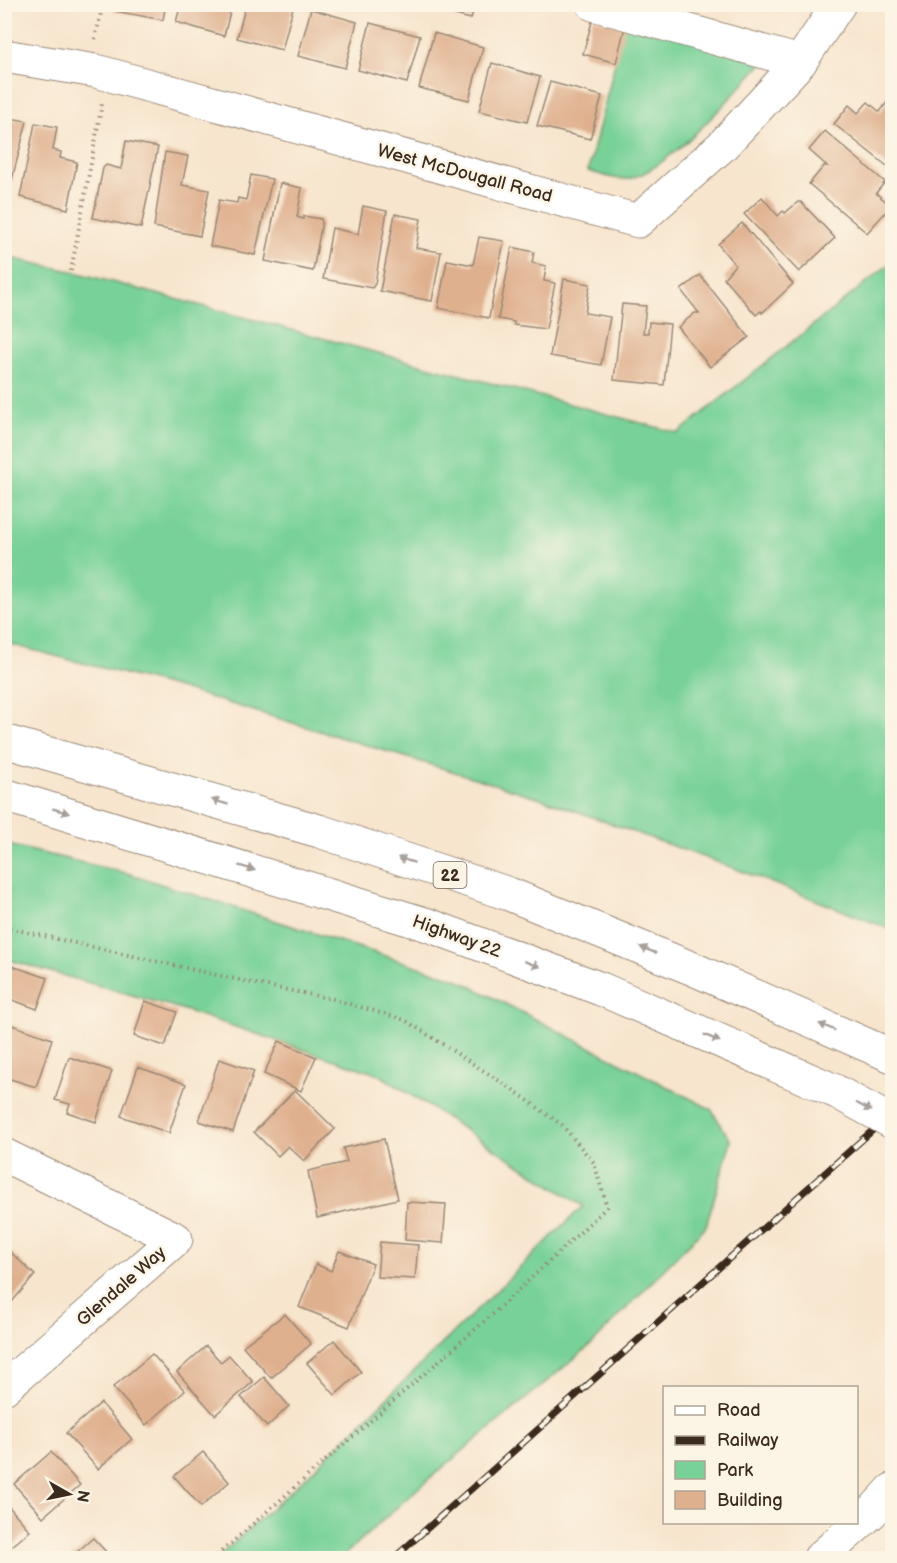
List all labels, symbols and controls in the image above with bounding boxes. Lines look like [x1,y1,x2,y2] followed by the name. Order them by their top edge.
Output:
[375,140,555,207] street label: West McDougall Road
[211,797,229,806] one-way arrow
[52,807,70,817] one-way arrow
[397,855,415,864] one-way arrow
[434,862,466,888] road number: 22
[238,864,256,873] one-way arrow
[410,911,504,962] street label: Highway 22
[639,945,657,954] one-way arrow
[523,959,541,969] one-way arrow
[819,1022,836,1031] one-way arrow
[703,1033,721,1043] one-way arrow
[855,1102,872,1112] one-way arrow
[72,1241,171,1331] street label: Glendale Way
[663,1386,858,1524] legend
[717,1400,761,1421] text: Road
[717,1430,779,1451] text: Railway
[717,1460,753,1481] text: Park
[39,1464,99,1524] north arrow
[72,1489,93,1504] text: N
[717,1490,783,1511] text: Building

